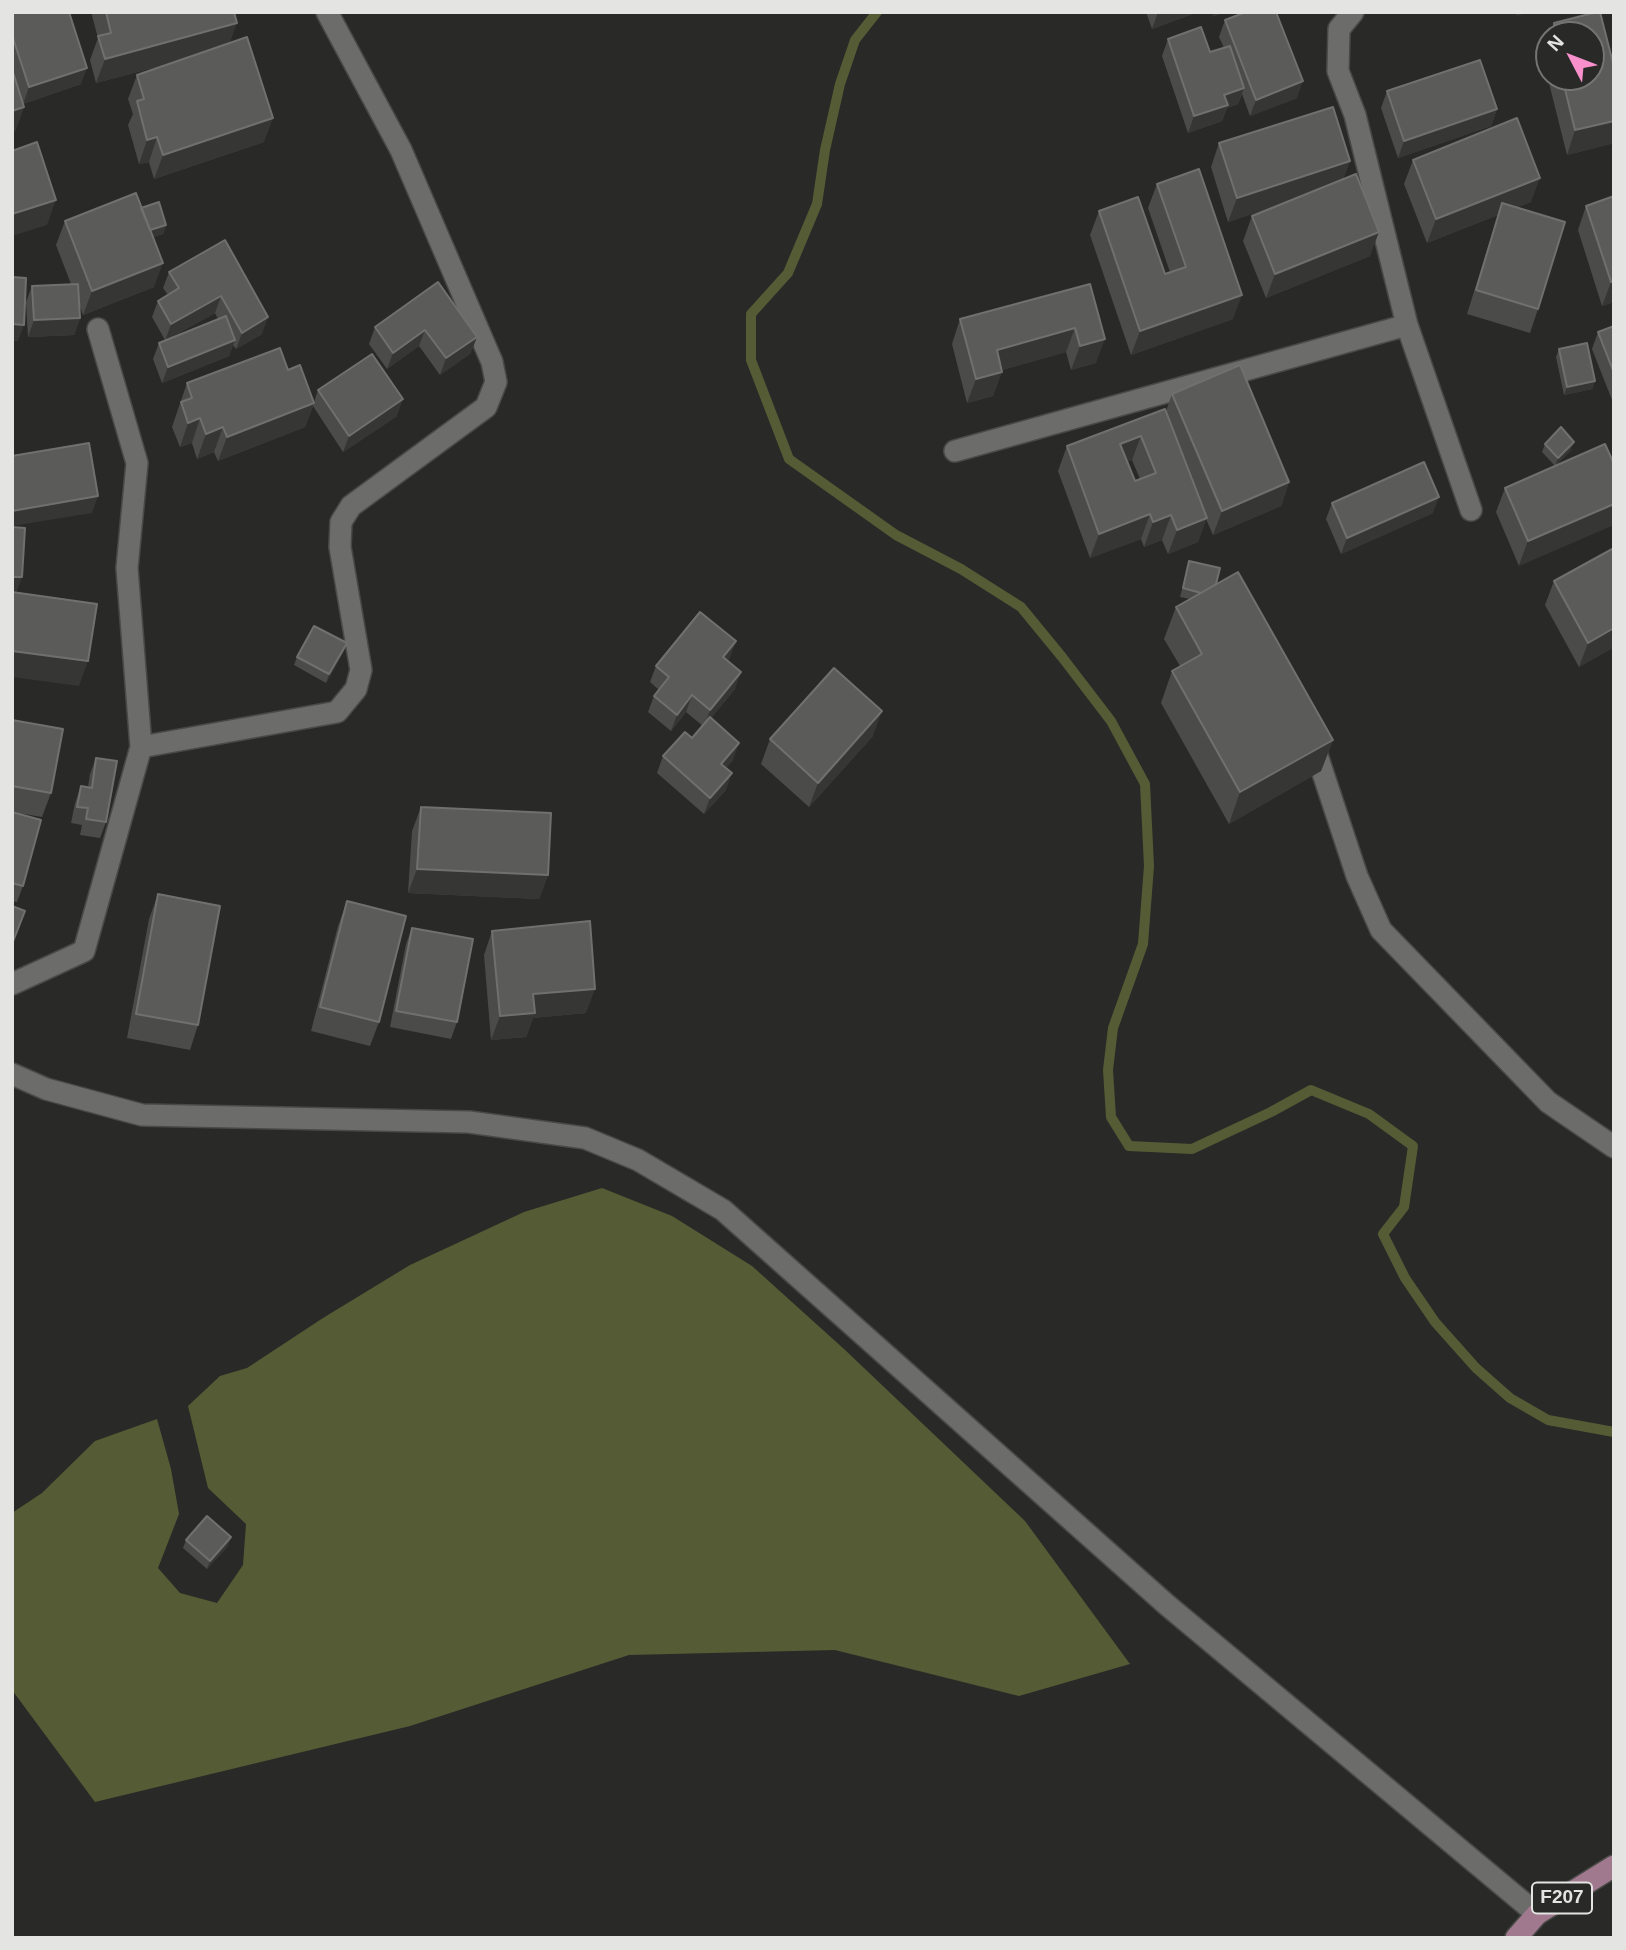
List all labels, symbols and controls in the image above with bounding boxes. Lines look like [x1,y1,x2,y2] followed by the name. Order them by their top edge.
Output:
[1535,21,1605,91] north arrow
[1543,31,1568,55] text: N
[1532,1882,1592,1914] road number: F207

